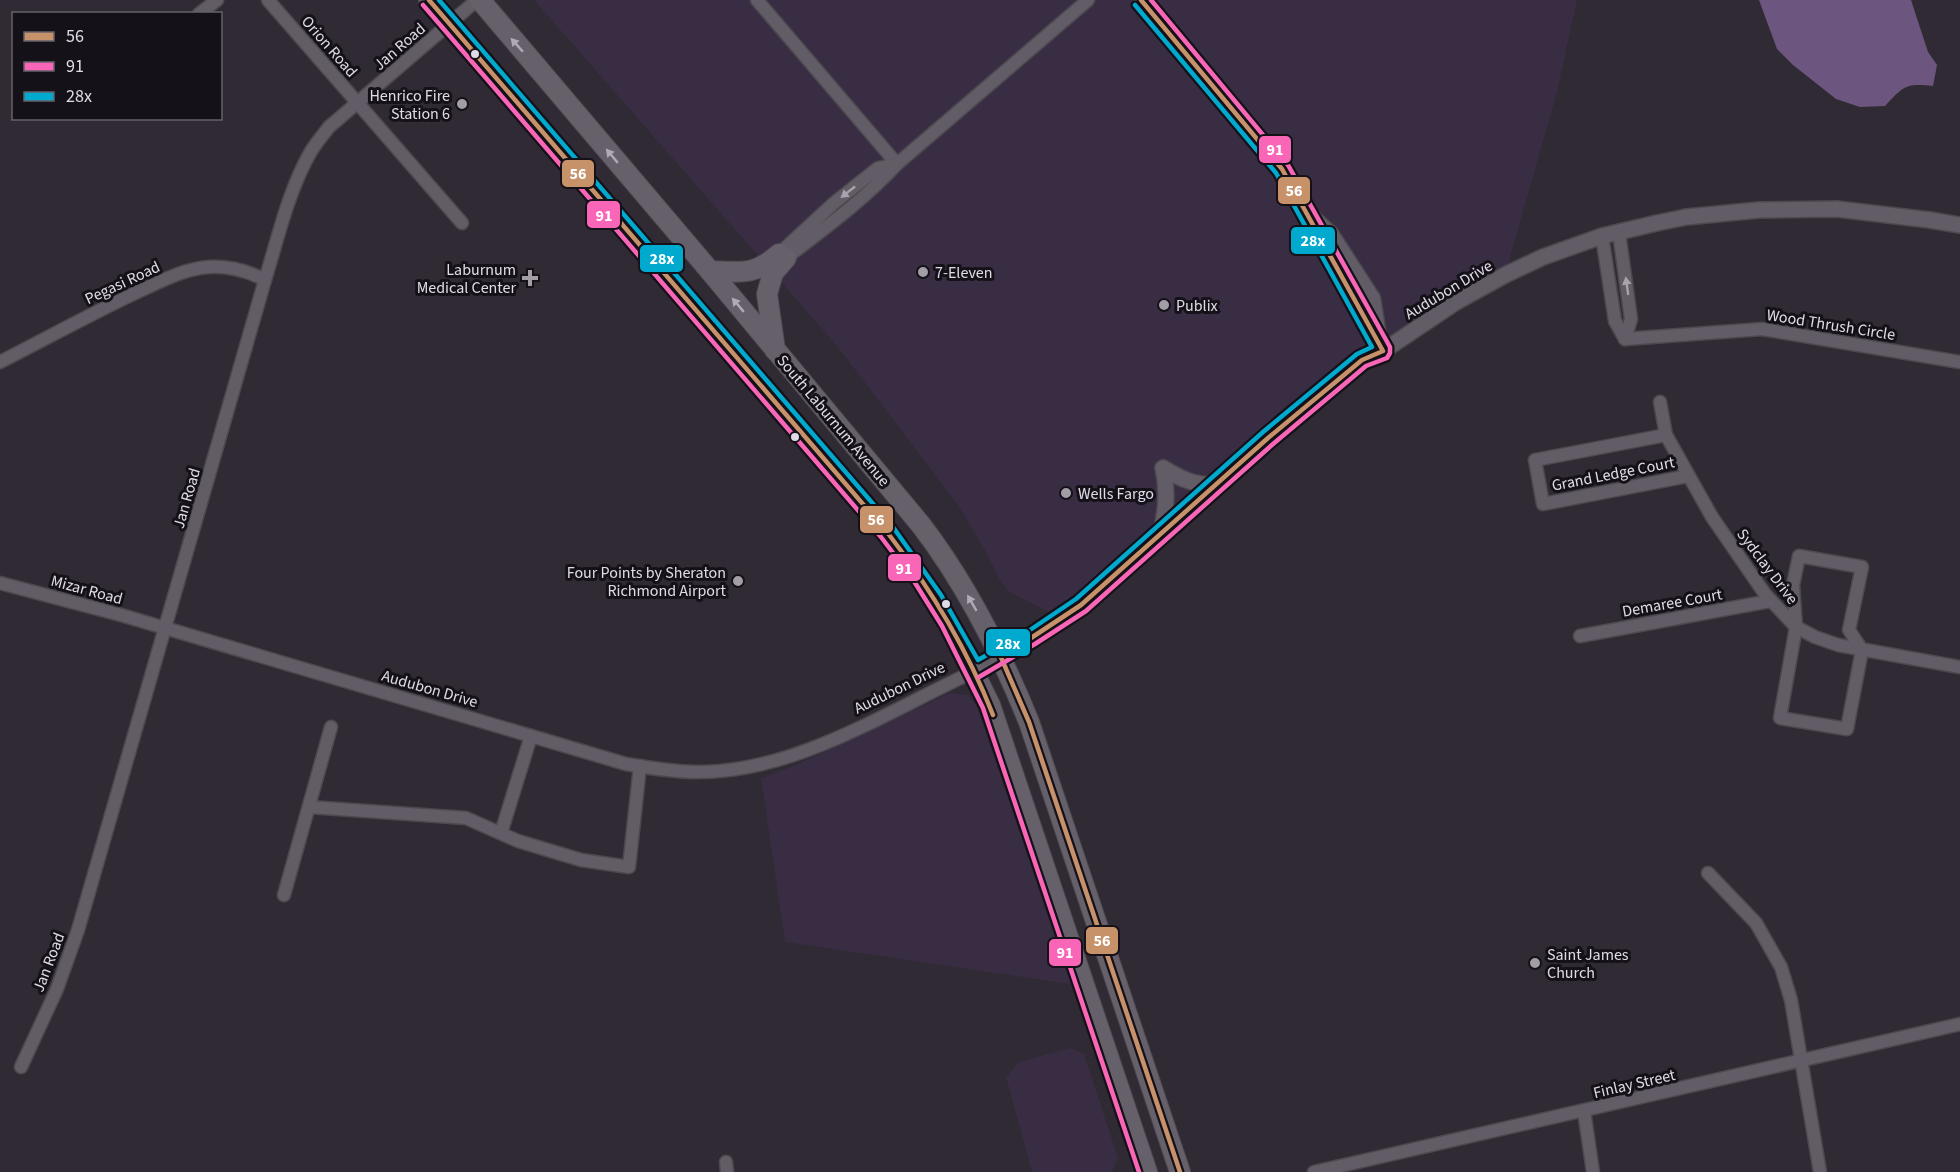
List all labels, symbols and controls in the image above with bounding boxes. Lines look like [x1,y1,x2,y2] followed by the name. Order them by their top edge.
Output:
[296,11,362,82] street label: Orion Road
[12,12,222,120] legend
[369,18,430,75] street label: Jan Road
[66,24,84,49] text: 56
[511,38,524,53] one-way arrow
[469,48,481,60] unlabelled marker
[66,54,84,79] text: 91
[66,84,92,109] text: 28x
[369,85,450,125] place label: Henrico Fire Station 6
[455,97,469,111] marker: Henrico Fire Station 6
[1258,135,1292,164] line badge: 91
[1267,139,1283,161] text: 91
[606,148,619,164] one-way arrow
[561,159,595,188] line badge: 56
[570,163,586,185] text: 56
[1277,176,1311,205] line badge: 56
[1286,180,1302,202] text: 56
[840,186,856,199] one-way arrow
[586,200,621,229] line badge: 91
[596,205,612,227] text: 91
[1290,226,1336,255] line badge: 28x
[1300,230,1326,252] text: 28x
[639,244,684,273] line badge: 28x
[649,248,675,270] text: 28x
[1400,255,1497,325] street label: Audubon Drive
[81,256,164,310] street label: Pegasi Road
[417,259,516,299] place label: Laburnum Medical Center
[935,262,993,284] place label: 7-Eleven
[916,265,930,279] marker: 7-Eleven
[521,269,539,287] marker: Laburnum Medical Center
[1622,277,1631,296] one-way arrow
[1176,295,1218,317] place label: Publix
[732,298,745,313] one-way arrow
[1157,298,1171,312] marker: Publix
[1765,304,1897,346] street label: Wood Thrush Circle
[772,350,895,491] street label: South Laburnum Avenue
[789,431,801,443] unlabelled marker
[1550,451,1677,497] street label: Grand Ledge Court
[168,465,206,531] street label: Jan Road
[1078,483,1154,505] place label: Wells Fargo
[1059,486,1073,500] marker: Wells Fargo
[859,505,894,534] line badge: 56
[868,509,884,531] text: 56
[1731,524,1803,609] street label: Sydclay Drive
[887,553,922,582] line badge: 91
[896,558,912,580] text: 91
[567,562,727,602] place label: Four Points by Sheraton Richmond Airport
[49,570,125,610] street label: Mizar Road
[731,574,745,588] marker: Four Points by Sheraton Richmond Airport
[1621,583,1724,623] street label: Demaree Court
[967,594,977,611] one-way arrow
[940,598,952,610] unlabelled marker
[985,628,1031,657] line badge: 28x
[995,633,1021,655] text: 28x
[850,656,949,719] street label: Audubon Drive
[379,665,480,713] street label: Audubon Drive
[1085,926,1119,955] line badge: 56
[28,929,70,995] street label: Jan Road
[1094,930,1110,952] text: 56
[1048,938,1082,967] line badge: 91
[1057,942,1073,964] text: 91
[1547,944,1629,984] place label: Saint James Church
[1528,956,1542,970] marker: Saint James Church
[1591,1064,1678,1104] street label: Finlay Street

